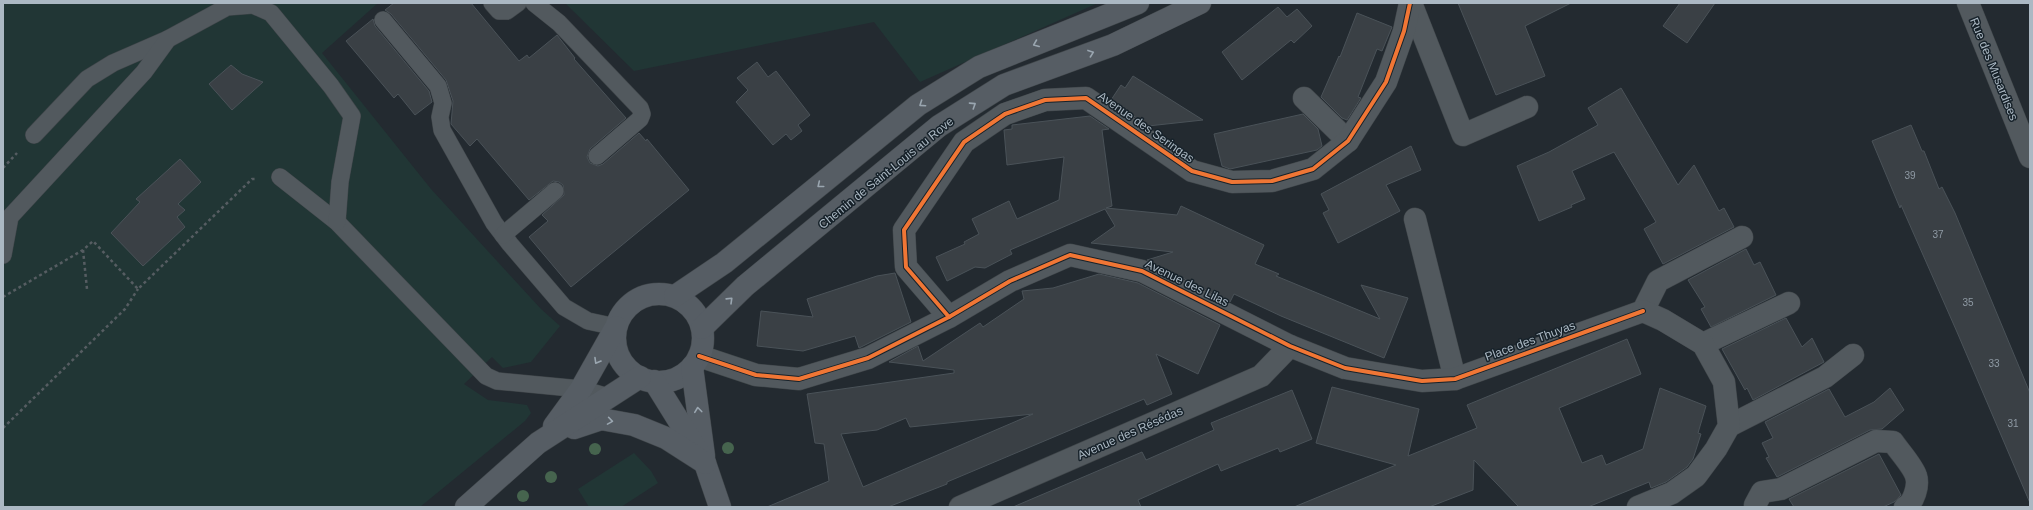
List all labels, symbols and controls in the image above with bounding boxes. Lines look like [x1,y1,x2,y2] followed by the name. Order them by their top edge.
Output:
[1967,16,2021,122] street label: Rue des Musardises
[1033,39,1040,47] one-way arrow
[1088,50,1095,58] one-way arrow
[1095,89,1197,165] street label: Avenue des Seringas
[919,99,926,106] one-way arrow
[969,102,976,110] one-way arrow
[816,114,956,232] street label: Chemin de Saint-Louis au Rove
[1904,170,1916,181] house number: 39
[818,180,825,187] one-way arrow
[1932,229,1944,240] house number: 37
[1143,257,1231,309] street label: Avenue des Lilas
[1962,297,1974,308] house number: 35
[725,298,733,305] one-way arrow
[1483,318,1577,364] street label: Place des Thuyas
[594,357,601,364] one-way arrow
[1988,358,2000,369] house number: 33
[1075,403,1185,463] street label: Avenue des Résédas
[694,407,703,413] one-way arrow
[607,416,613,425] one-way arrow
[2007,418,2019,429] house number: 31

